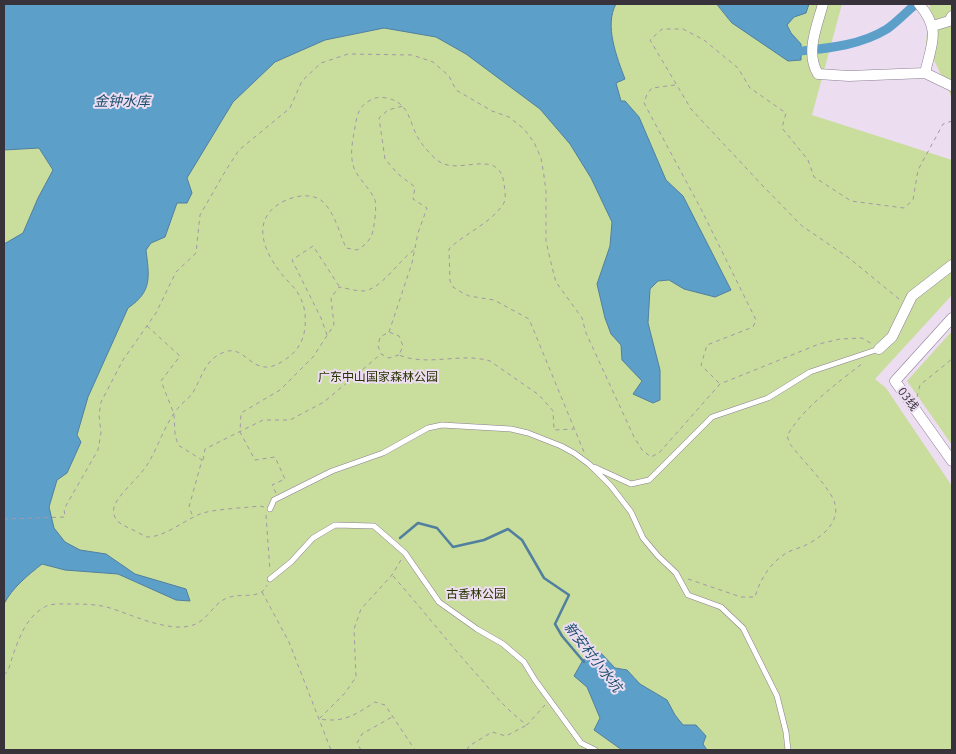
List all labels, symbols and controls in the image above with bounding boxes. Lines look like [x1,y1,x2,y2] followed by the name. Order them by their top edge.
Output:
[94,93,150,109] water label: 金钟水库
[318,370,438,384] park label: 广东中山国家森林公园
[895,384,921,414] street label: 03线
[446,587,506,601] park label: 古香林公园
[561,619,625,695] water label: 新安村小水坑

